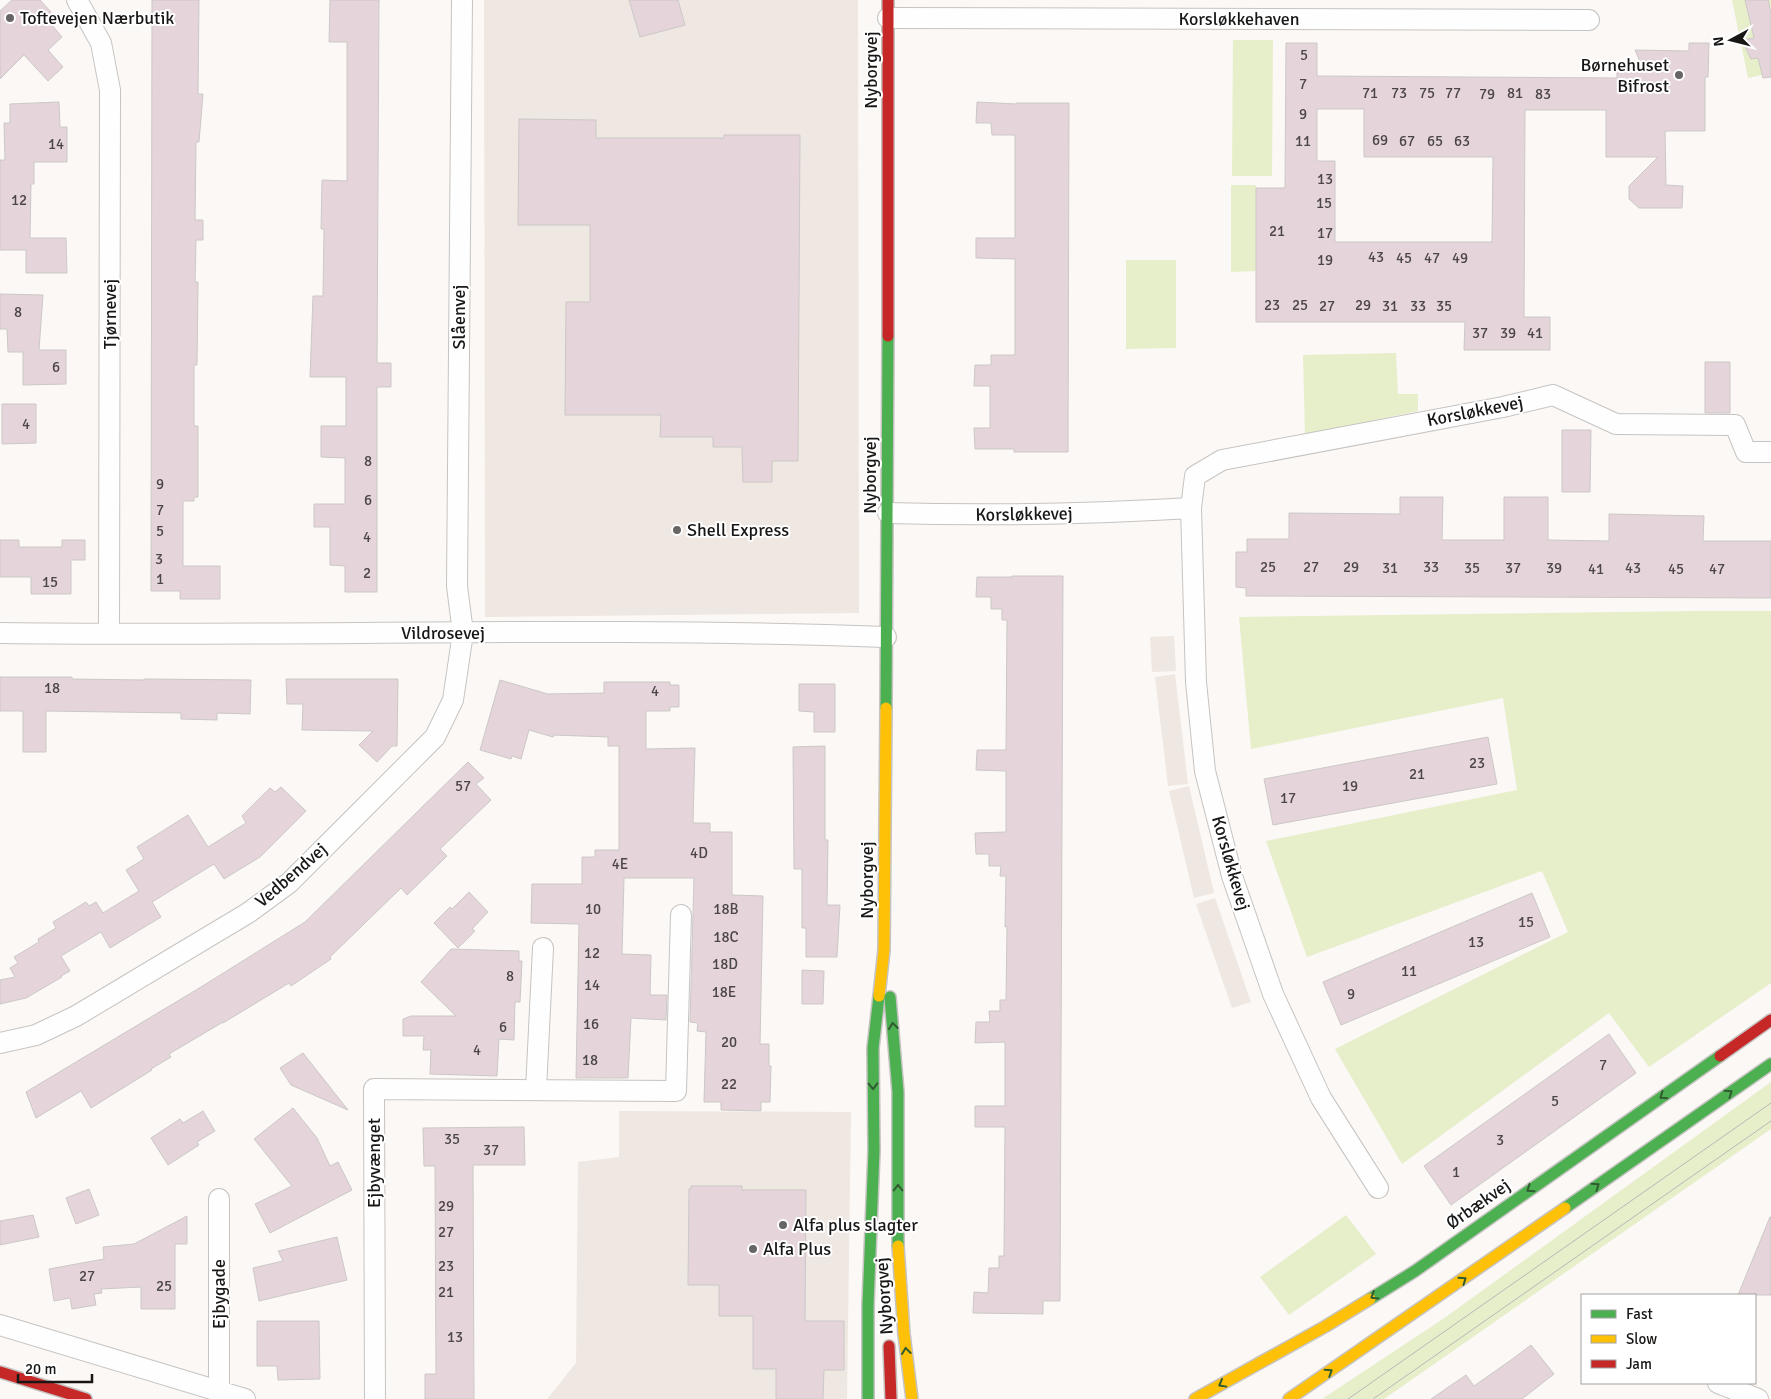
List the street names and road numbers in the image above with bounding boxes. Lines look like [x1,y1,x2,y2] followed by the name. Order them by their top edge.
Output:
[1178,8,1300,30] street label: Korsløkkehaven
[860,31,882,109] street label: Nyborgvej
[99,279,121,349] street label: Tjørnevej
[448,285,470,349] street label: Slåenvej
[1425,391,1525,431] street label: Korsløkkevej
[859,436,881,514] street label: Nyborgvej
[975,502,1073,526] street label: Korsløkkevej
[401,622,485,644] street label: Vildrosevej
[1207,813,1255,913] street label: Korsløkkevej
[251,838,331,912] street label: Vedbendvej
[856,841,878,919] street label: Nyborgvej
[363,1118,385,1208] street label: Ejbyvænget
[1442,1174,1514,1234] street label: Ørbækvej
[870,1257,898,1335] street label: Nyborgvej
[208,1259,230,1329] street label: Ejbygade

